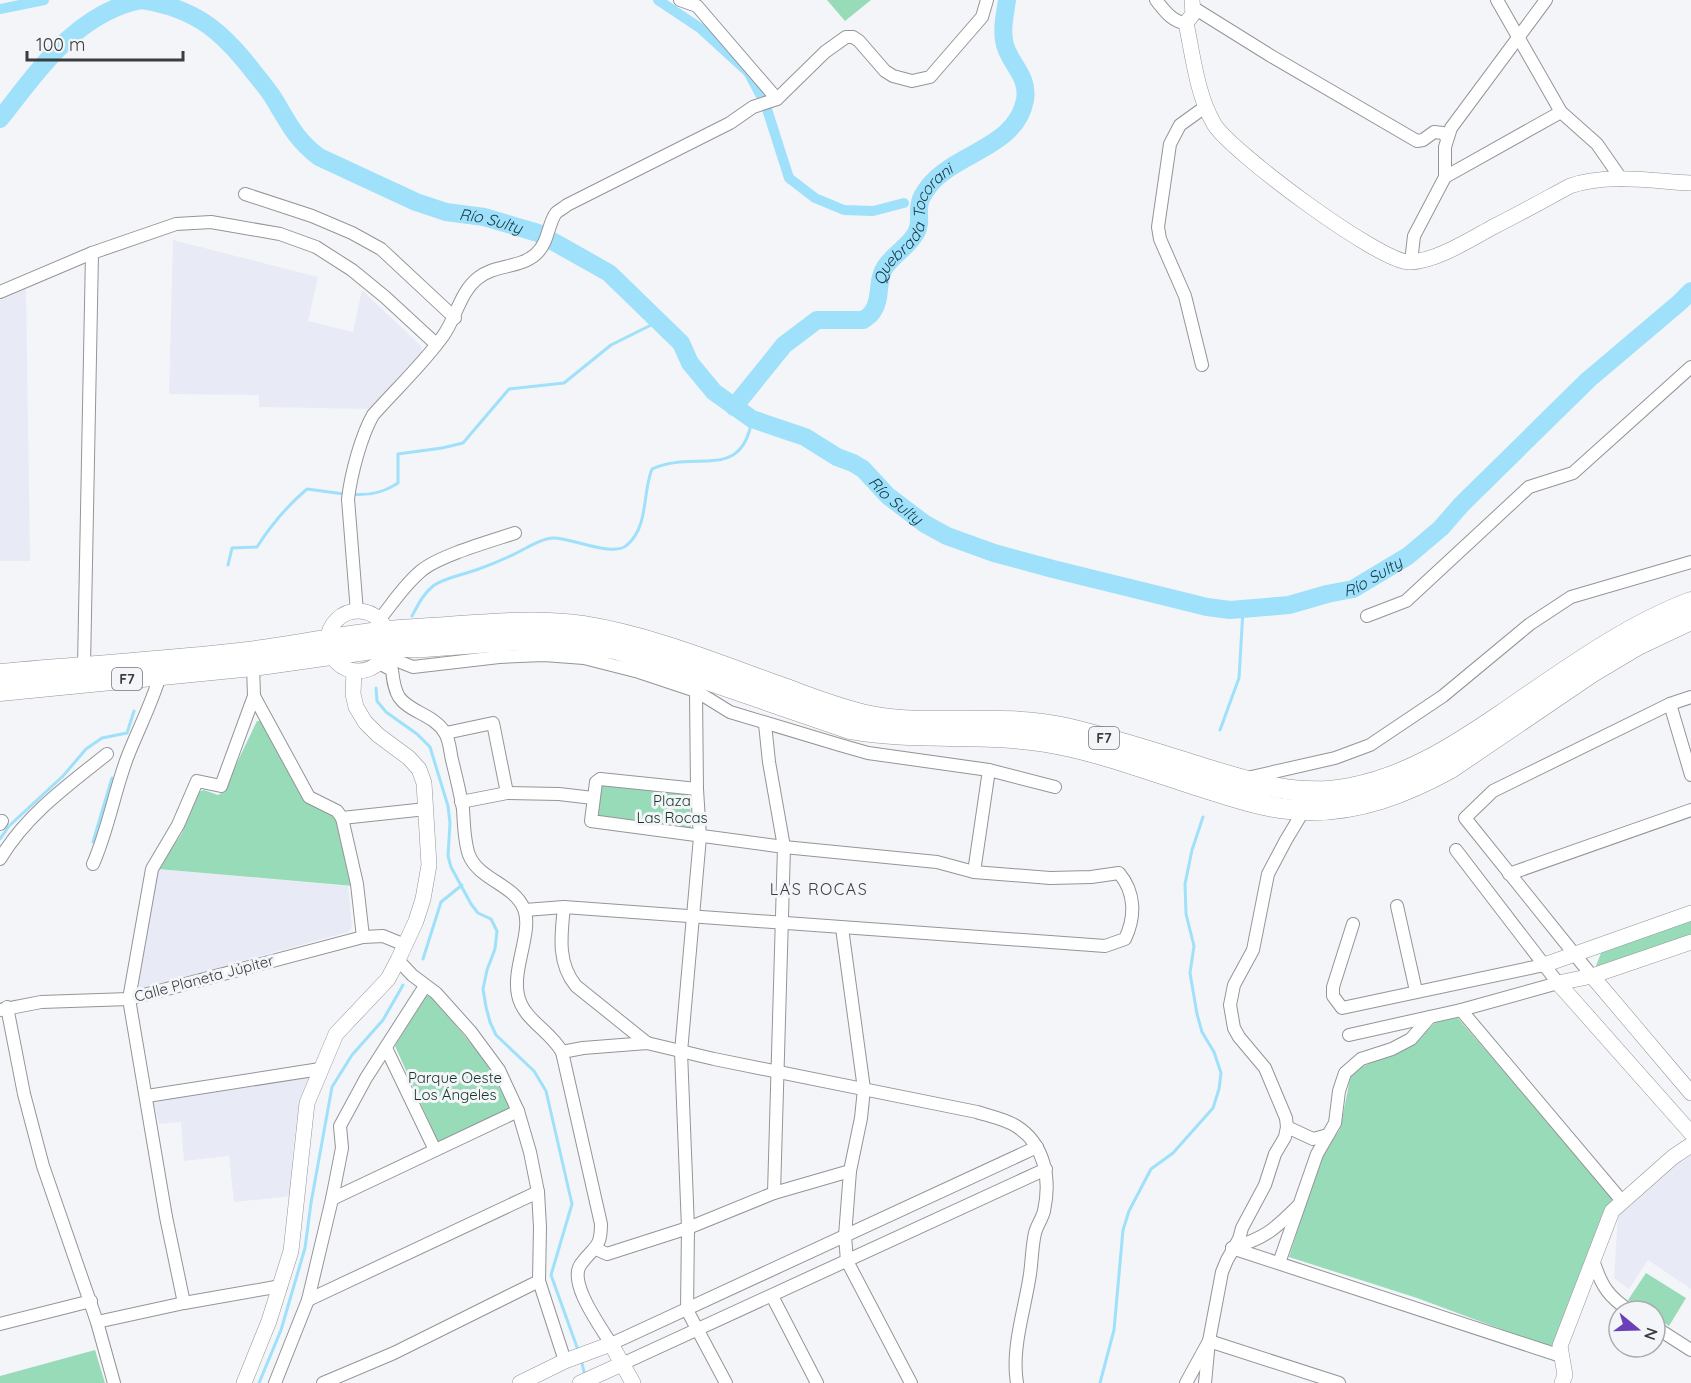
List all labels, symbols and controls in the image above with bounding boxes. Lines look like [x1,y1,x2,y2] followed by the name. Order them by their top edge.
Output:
[27,24,183,62] scale bar
[36,33,85,56] text: 100 m
[869,158,957,287] water label: Quebrada Tocorani
[458,204,526,238] water label: Río Sulty
[865,472,927,529] water label: Río Sulty
[1342,552,1406,601] water label: Río Sulty
[112,668,142,690] road number: F7
[1089,727,1119,749] road number: F7
[636,791,708,827] park label: Plaza Las Rocas
[770,879,868,899] district label: LAS ROCAS
[132,950,276,1006] street label: Calle Planeta Júpiter
[408,1068,502,1104] park label: Parque Oeste Los Ángeles
[1607,1299,1667,1359] north arrow
[1640,1325,1663,1343] text: N

